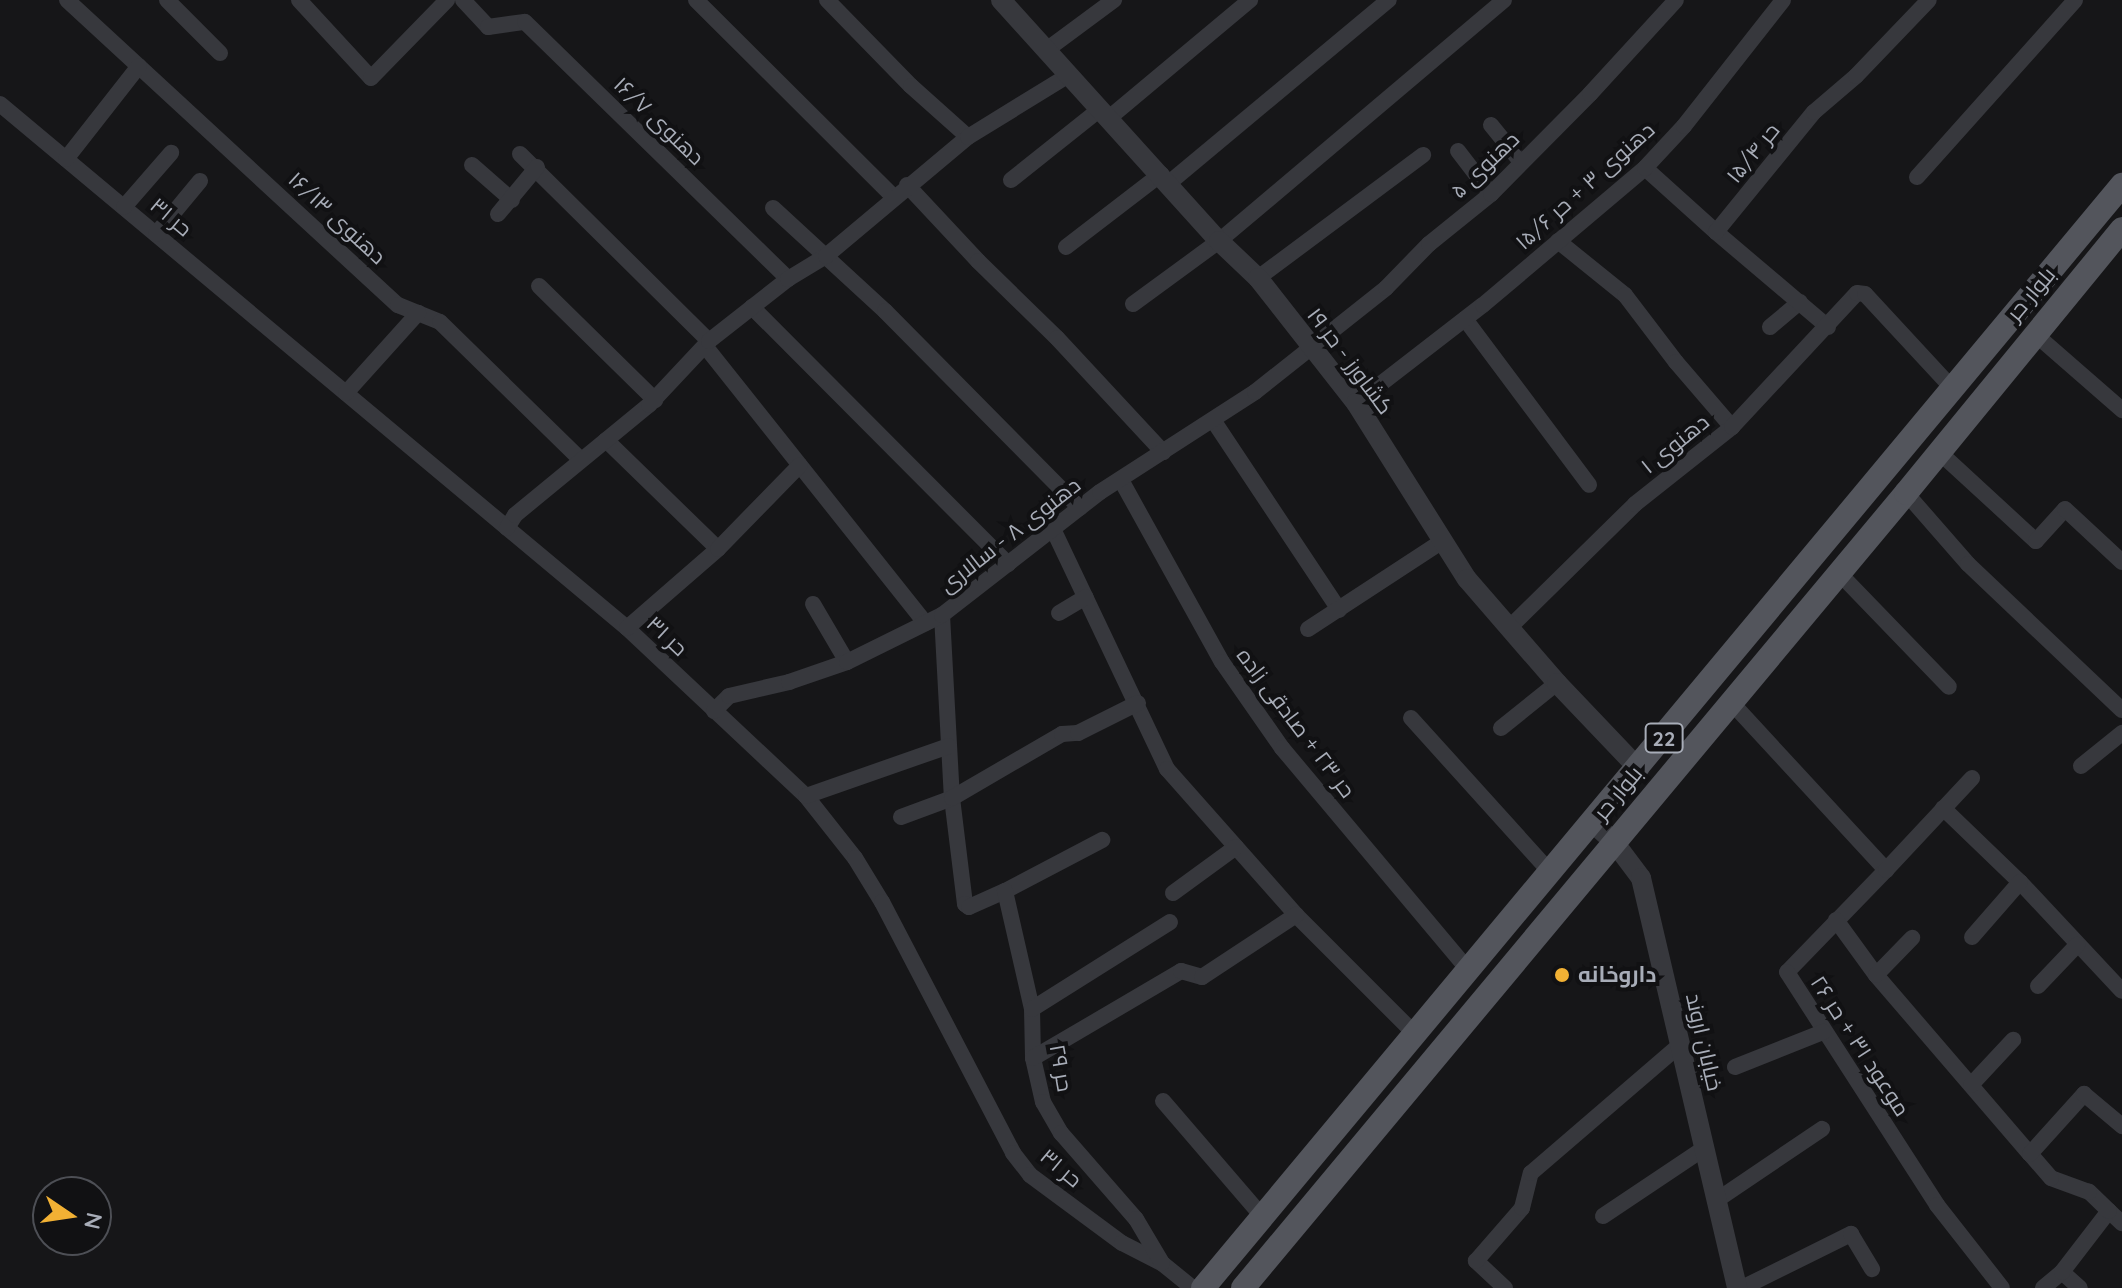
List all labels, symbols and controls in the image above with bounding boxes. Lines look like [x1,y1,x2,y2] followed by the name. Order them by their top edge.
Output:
[608,71,710,171] street label: دهنوی ۱۶/۷
[1510,117,1660,255] street label: دهنوی ۳ + حر ۱۵/۶
[1721,118,1785,188] street label: حر ۱۵/۴
[1445,126,1525,204] street label: دهنوی ۵
[283,166,391,270] street label: دهنوی ۱۶/۱۳
[145,192,197,242] street label: حر ۳۱
[2001,262,2061,326] street label: بلوار حر
[1301,303,1399,419] street label: کشاورز - حر ۱۹
[1636,409,1714,479] street label: دهنوی ۱
[934,472,1086,598] street label: دهنوی ۸ - سالاری
[641,610,693,662] street label: حر ۳۱
[1231,643,1361,803] street label: حر ۲۳ + صادقی زاده
[1644,722,1684,754] road number: 22
[1588,761,1648,825] street label: بلوار حر
[1578,962,1656,988] place label: داروخانه
[1553,966,1571,984] marker: داروخانه
[1805,971,1915,1121] street label: موعود ۳۱ + حر ۲۶
[1680,991,1728,1093] street label: خیابان اروند
[1044,1042,1078,1094] street label: حر ۲۹
[1035,1143,1087,1193] street label: حر ۳۱
[32,1176,112,1256] north arrow
[78,1210,109,1232] text: N

